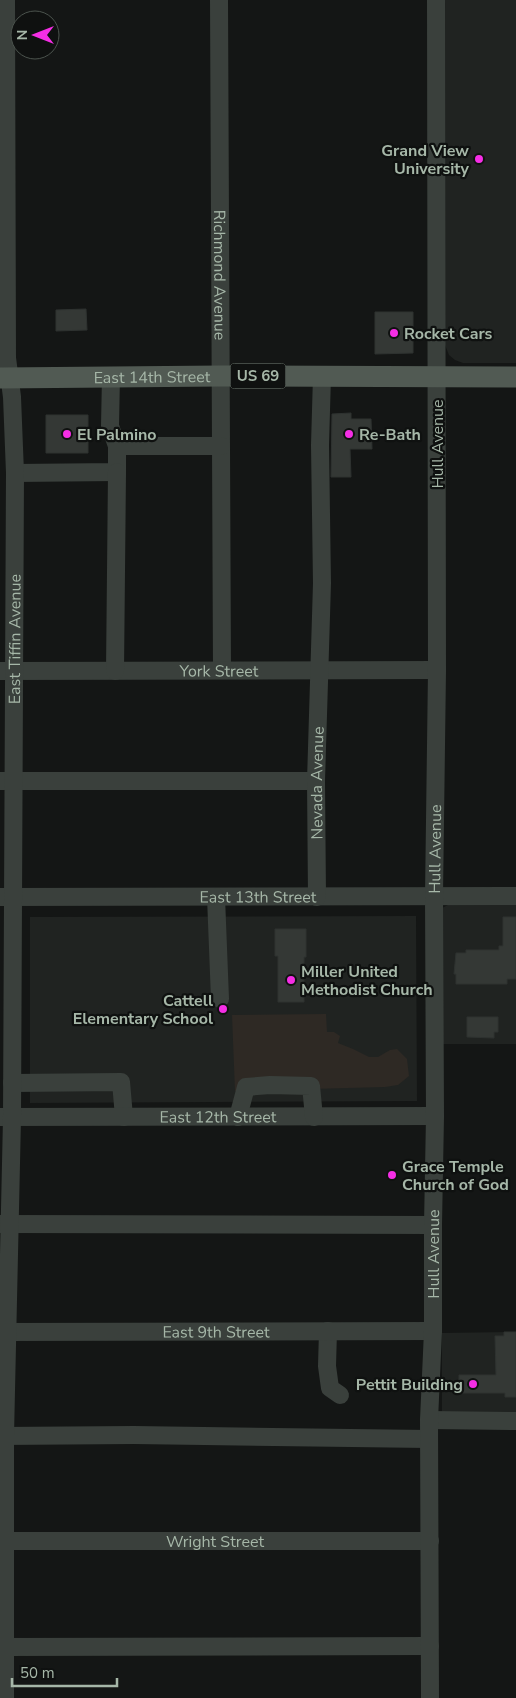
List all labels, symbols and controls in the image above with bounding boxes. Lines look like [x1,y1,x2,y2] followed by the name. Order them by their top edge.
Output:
[10,10,60,60] north arrow
[13,30,32,40] text: N
[381,140,470,180] place label: Grand View University
[473,153,485,165] marker: Grand View University
[208,210,231,340] street label: Richmond Avenue
[404,323,493,345] place label: Rocket Cars
[388,327,400,339] marker: Rocket Cars
[230,364,286,388] road number: US 69
[93,366,211,389] street label: East 14th Street
[427,399,449,489] street label: Hull Avenue
[77,424,157,446] place label: El Palmino
[359,424,421,446] place label: Re-Bath
[61,428,73,440] marker: El Palmino
[343,428,355,440] marker: Re-Bath
[4,574,27,704] street label: East Tiffin Avenue
[179,660,259,683] street label: York Street
[306,726,330,840] street label: Nevada Avenue
[424,804,447,894] street label: Hull Avenue
[200,886,317,909] street label: East 13th Street
[301,961,433,1001] place label: Miller United Methodist Church
[285,974,297,986] marker: Miller United Methodist Church
[73,990,213,1030] place label: Cattell Elementary School
[217,1003,229,1015] marker: Cattell Elementary School
[160,1106,277,1129] street label: East 12th Street
[402,1156,509,1196] place label: Grace Temple Church of God
[386,1169,398,1181] marker: Grace Temple Church of God
[423,1209,445,1299] street label: Hull Avenue
[162,1321,270,1344] street label: East 9th Street
[356,1374,463,1396] place label: Pettit Building
[467,1378,479,1390] marker: Pettit Building
[166,1531,264,1553] street label: Wright Street
[12,1656,118,1688] scale bar
[20,1663,55,1683] text: 50 m

